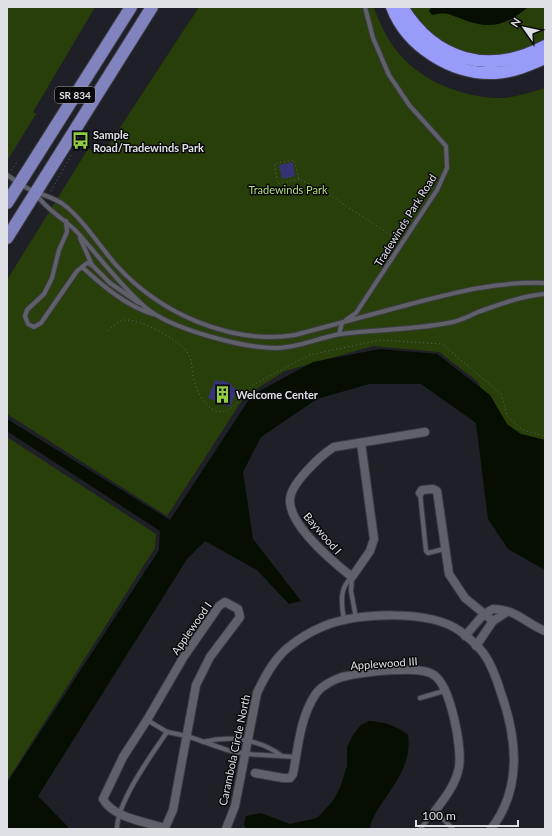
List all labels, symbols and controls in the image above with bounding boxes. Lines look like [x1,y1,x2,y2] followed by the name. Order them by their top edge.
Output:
[504,8,544,48] north arrow
[507,15,523,29] text: N
[55,87,95,103] road number: SR 834
[93,128,204,154] place label: Sample Road/Tradewinds Park
[70,130,90,150] bus stop icon: Sample Road/Tradewinds Park
[371,171,439,269] street label: Tradewinds Park Road
[248,183,328,196] park label: Tradewinds Park
[213,384,233,404] building icon: Welcome Center
[236,388,319,401] place label: Welcome Center
[301,509,345,557] street label: Baywood I
[168,599,214,657] street label: Applewood I
[350,654,418,672] street label: Applewood III
[216,693,252,807] street label: Carambola Circle North
[416,802,518,828] scale bar
[422,808,456,823] text: 100 m

